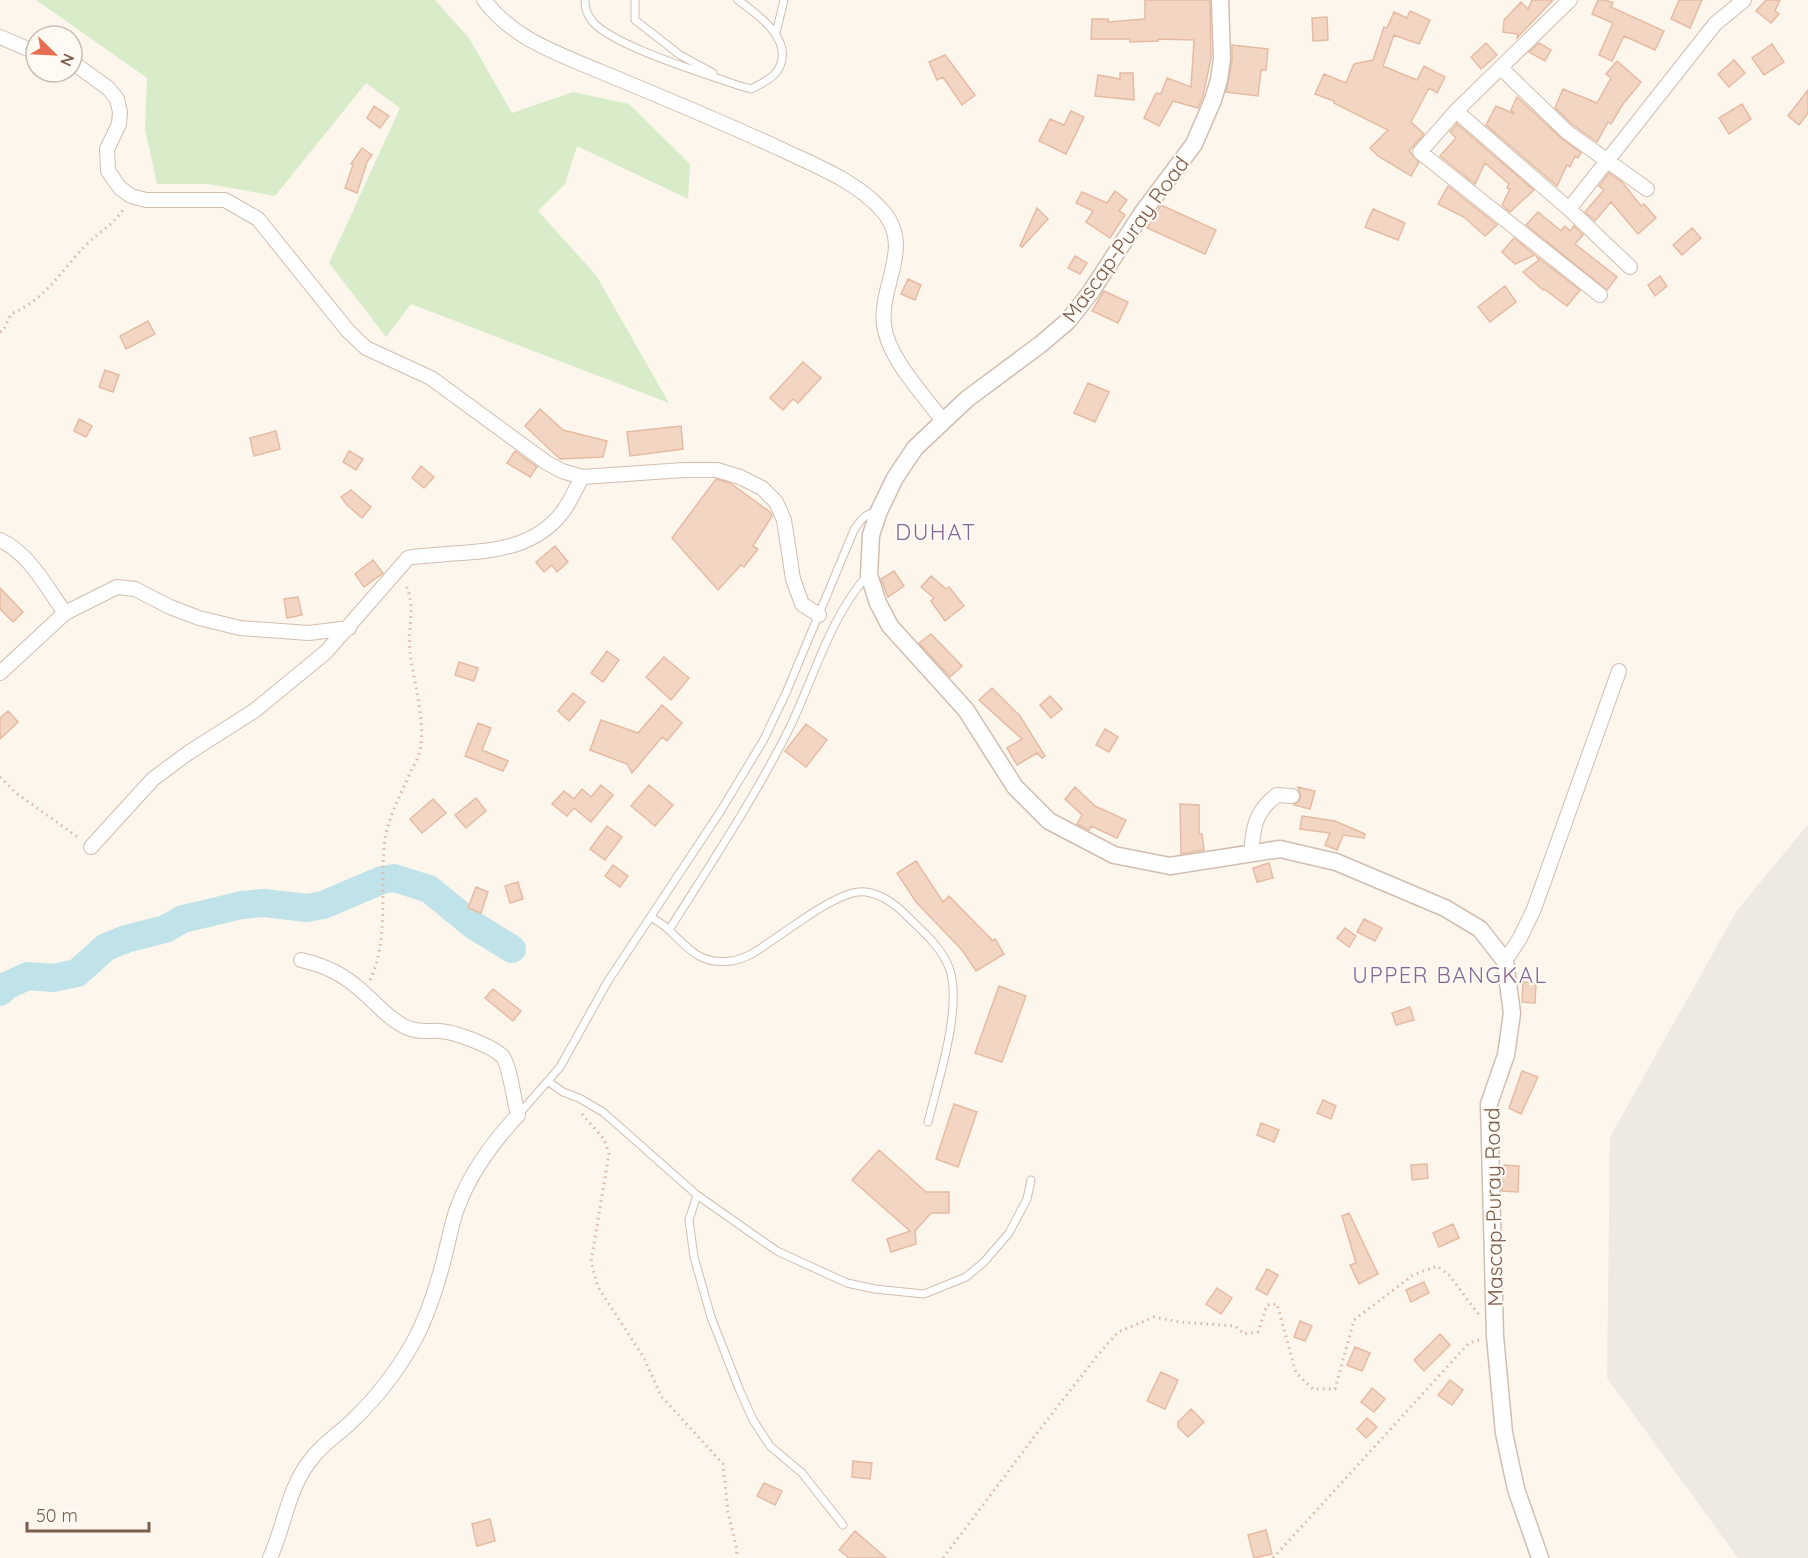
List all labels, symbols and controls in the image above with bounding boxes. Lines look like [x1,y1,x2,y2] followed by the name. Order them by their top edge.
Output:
[24,24,84,84] north arrow
[56,51,79,70] text: N
[1056,151,1194,327] street label: Mascap-Puray Road
[895,518,977,546] district label: DUHAT
[1352,961,1548,989] district label: UPPER BANGKAL
[1478,1107,1508,1307] street label: Mascap-Puray Road
[27,1495,148,1533] scale bar
[36,1504,78,1527] text: 50 m

